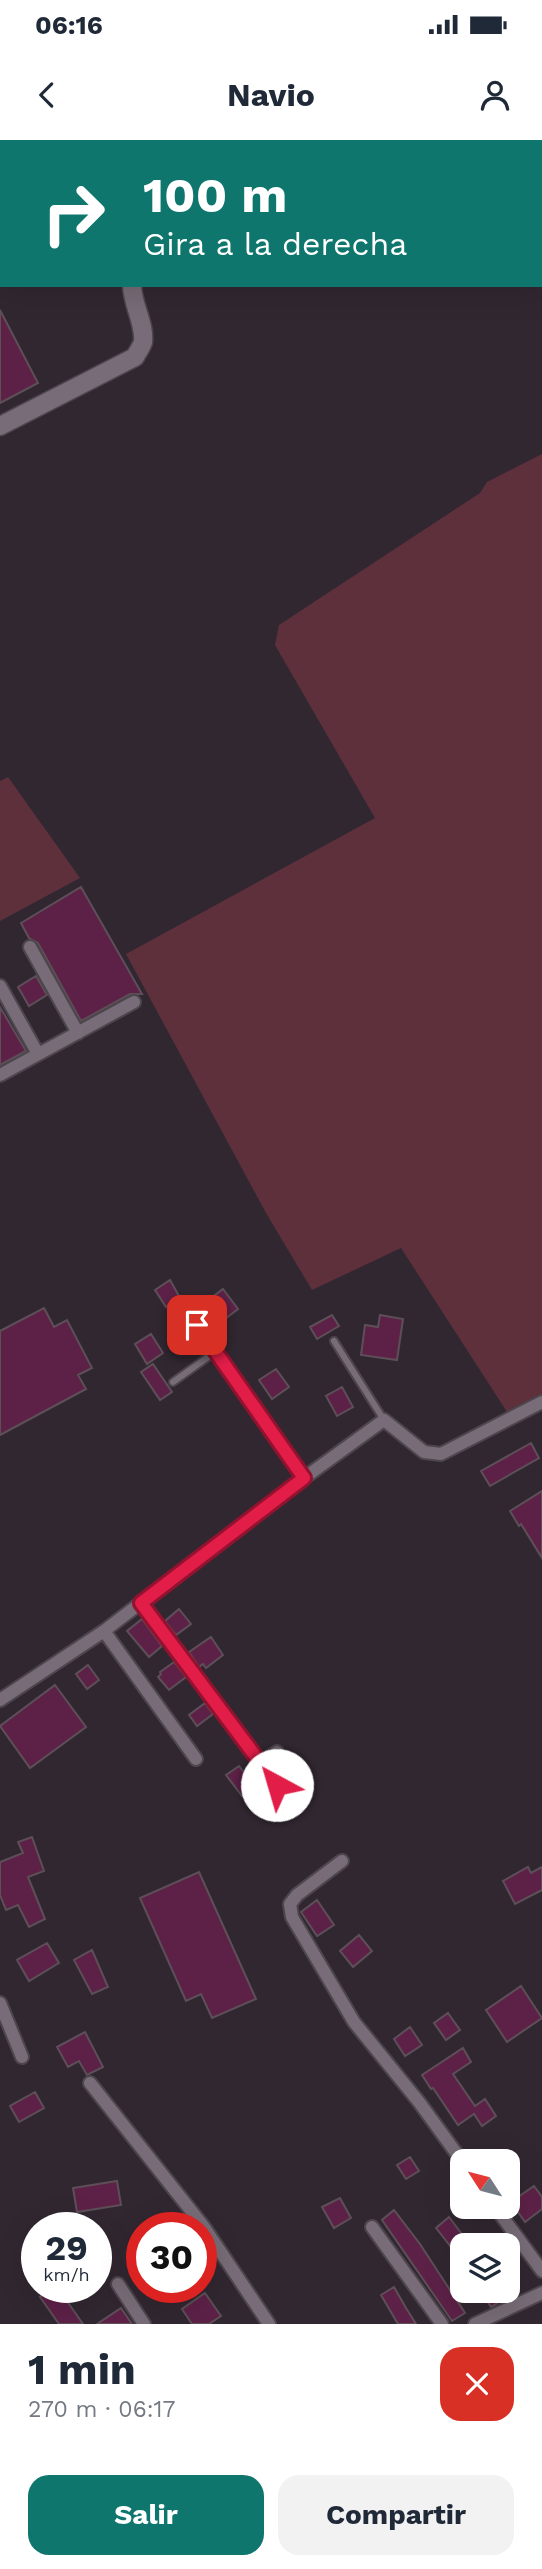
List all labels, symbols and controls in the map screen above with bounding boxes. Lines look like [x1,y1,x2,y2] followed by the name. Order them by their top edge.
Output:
[35,10,103,40] text: 06:16
[28,76,66,114] icon: back
[227,76,315,114] text: Navio
[476,76,514,114] icon: person
[143,166,287,224] text: 100 m
[28,168,119,259] icon: right
[143,225,407,263] text: Gira a la derecha
[167,1295,227,1355] pin
[178,1306,216,1344] icon: arrive
[240,1748,314,1822] position arrow
[450,2149,520,2219] north arrow
[450,2149,520,2303] map controls
[126,2212,217,2303] speed limit sign: 30
[45,2227,88,2269] text: 29
[450,2233,520,2303] button: layers
[43,2264,90,2285] text: km/h
[28,2345,136,2394] text: 1 min
[440,2347,514,2421] button: close
[28,2396,175,2423] text: 270 m · 06:17
[28,2475,264,2555] button: Salir
[278,2475,514,2555] button: Compartir

